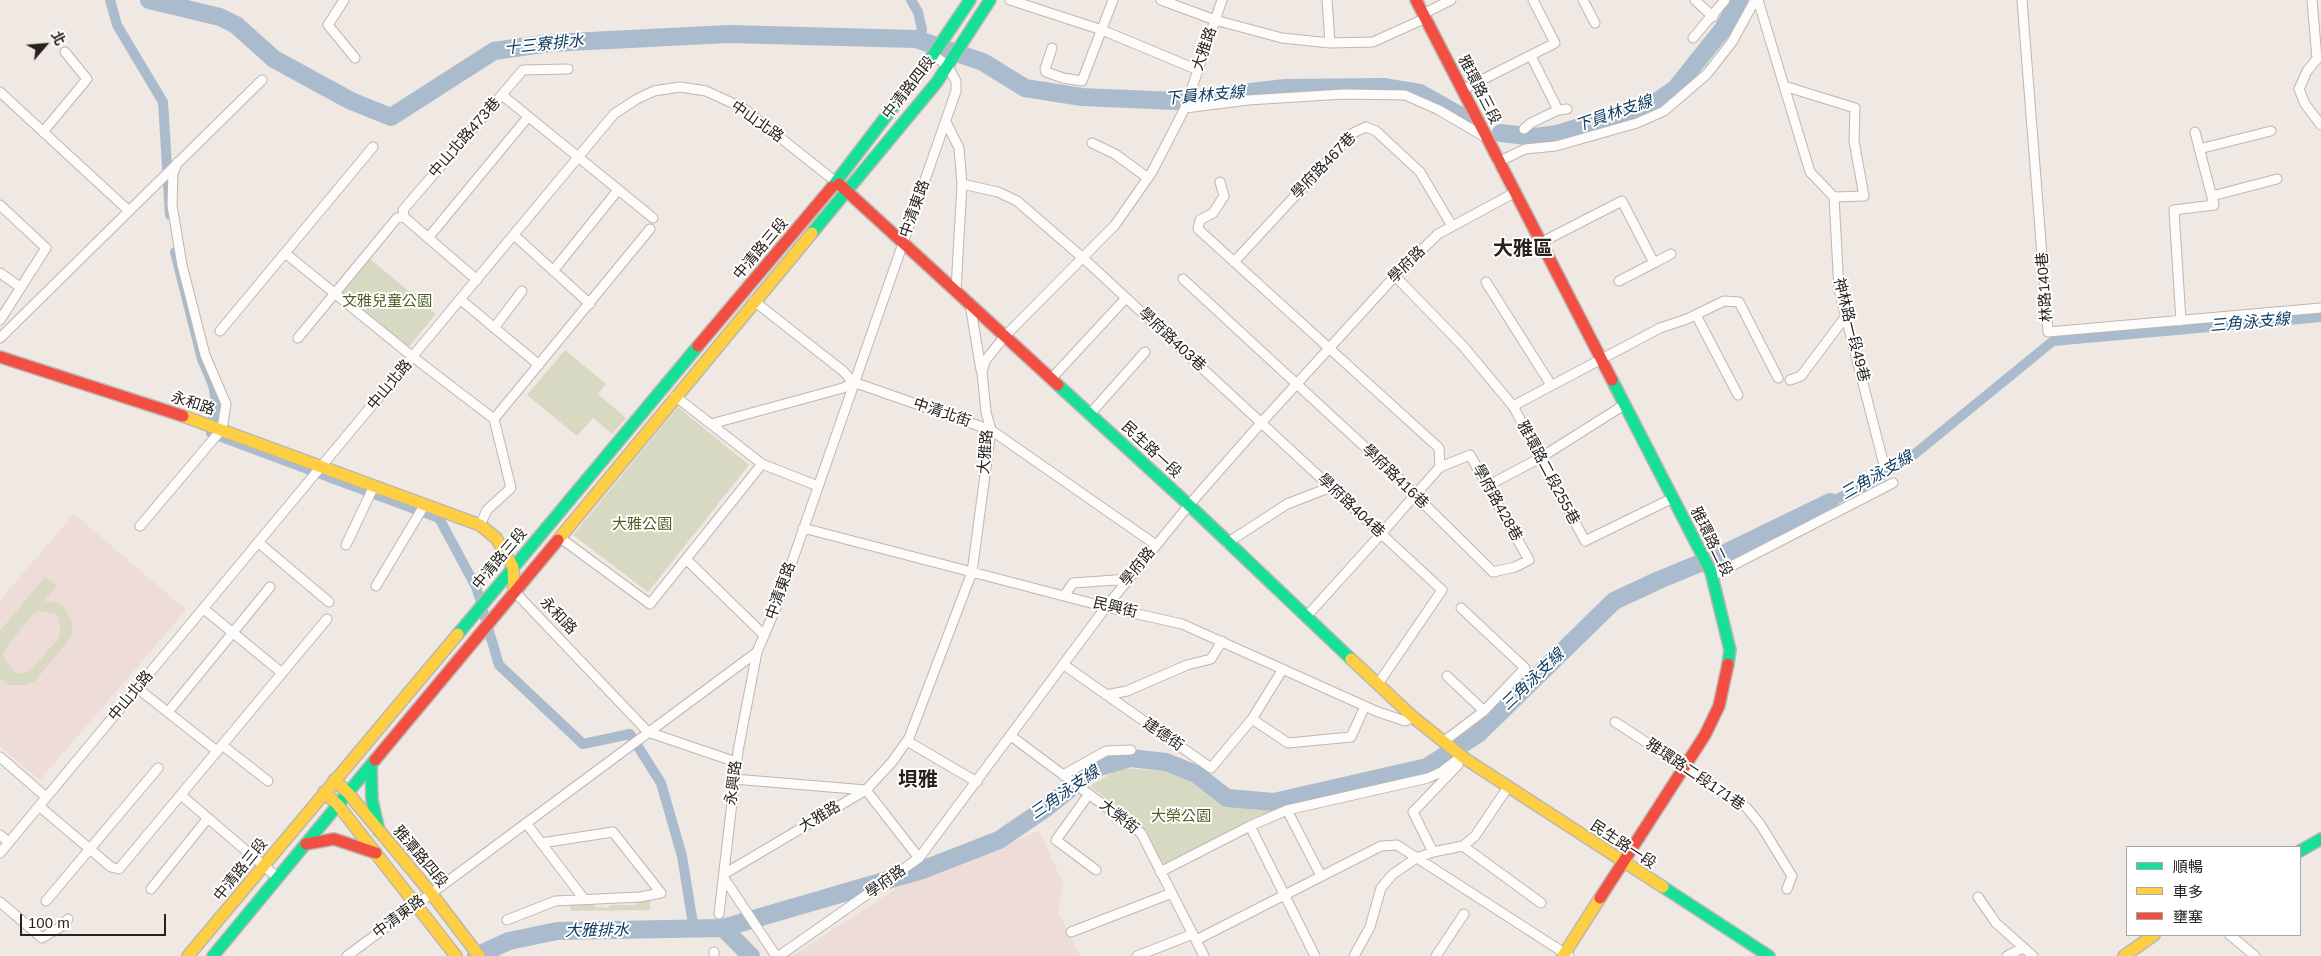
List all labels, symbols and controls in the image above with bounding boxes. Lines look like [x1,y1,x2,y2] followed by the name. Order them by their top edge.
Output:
[20,20,70,70] north arrow
[1189,25,1221,73] street label: 大雅路
[48,28,69,48] text: 北
[503,31,585,59] water label: 十三寮排水
[879,53,939,123] street label: 中清路四段
[1454,53,1504,127] street label: 雅環路三段
[1164,83,1246,109] water label: 下員林支線
[1573,92,1655,136] water label: 下員林支線
[425,94,505,182] street label: 中山北路473巷
[727,97,787,147] street label: 中山北路
[1288,129,1360,203] street label: 學府路467巷
[896,178,934,240] street label: 中清東路
[730,214,792,284] street label: 中清路三段
[1493,237,1553,261] district label: 大雅區
[1385,243,1429,287] street label: 學府路
[2034,251,2056,323] street label: 林路140巷
[1829,276,1873,384] street label: 神林路一段49巷
[342,293,432,311] park label: 文雅兒童公園
[1135,304,1209,376] street label: 學府路403巷
[2209,310,2291,336] water label: 三角泳支線
[364,356,416,414] street label: 中山北路
[169,388,217,420] street label: 永和路
[911,395,973,431] street label: 中清北街
[1117,418,1185,482] street label: 民生路一段
[1513,418,1583,528] street label: 雅環路二段255巷
[975,429,997,475] street label: 大雅路
[1358,441,1432,513] street label: 學府路416巷
[1838,448,1916,504] water label: 三角泳支線
[1469,461,1525,545] street label: 學府路428巷
[1314,470,1388,542] street label: 學府路404巷
[1686,504,1736,580] street label: 雅環路二段
[612,516,672,534] park label: 大雅公園
[469,524,531,594] street label: 中清路三段
[1117,544,1159,590] street label: 學府路
[762,560,800,622] street label: 中清東路
[536,594,580,638] street label: 永和路
[1091,594,1139,622] street label: 民興街
[1498,645,1568,715] water label: 三角泳支線
[105,667,157,725] street label: 中山北路
[1139,715,1187,755] street label: 建德街
[1642,735,1748,815] street label: 雅環路二段171巷
[722,760,746,806] street label: 永興路
[1027,762,1103,824] water label: 三角泳支線
[898,768,938,792] district label: 垻雅
[1096,796,1142,838] street label: 大榮街
[796,798,844,836] street label: 大雅路
[1151,808,1211,826] park label: 大榮公園
[1587,817,1659,873] street label: 民生路一段
[389,822,451,892] street label: 雅潭路四段
[210,835,272,905] street label: 中清路三段
[2126,846,2301,936] legend
[2173,858,2203,875] text: 順暢
[862,862,910,902] street label: 學府路
[2173,883,2203,900] text: 車多
[370,892,428,942] street label: 中清東路
[22,904,169,936] scale bar
[2173,908,2203,925] text: 壅塞
[28,914,70,931] text: 100 m
[565,921,629,941] water label: 大雅排水

